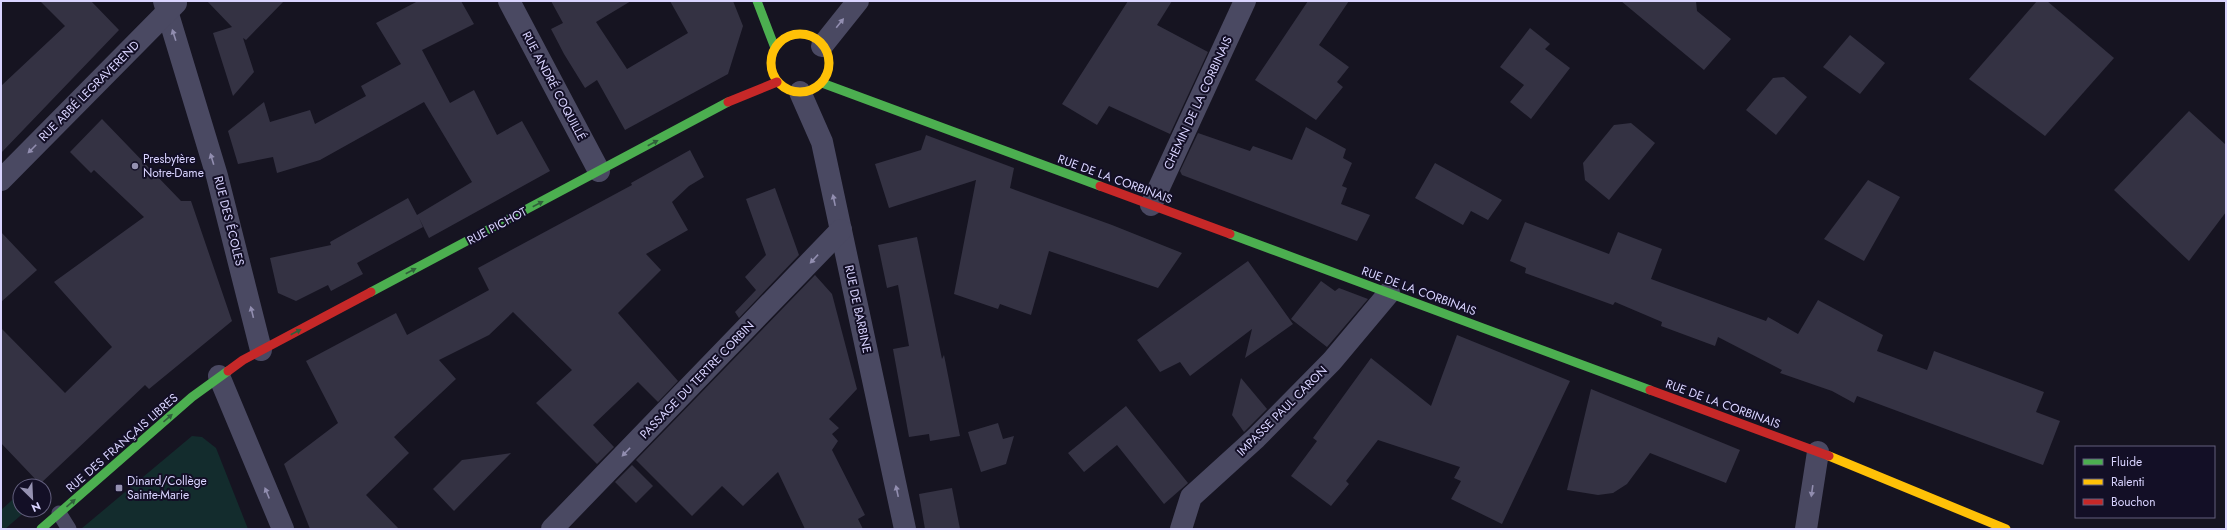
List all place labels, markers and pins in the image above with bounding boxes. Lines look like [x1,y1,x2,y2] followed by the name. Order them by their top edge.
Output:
[143,150,204,182] place label: Presbytère Notre-Dame
[130,161,140,171] marker: Presbytère Notre-Dame
[127,472,207,504] place label: Dinard/Collège Sainte-Marie
[114,483,124,493] marker: Dinard/Collège Sainte-Marie

